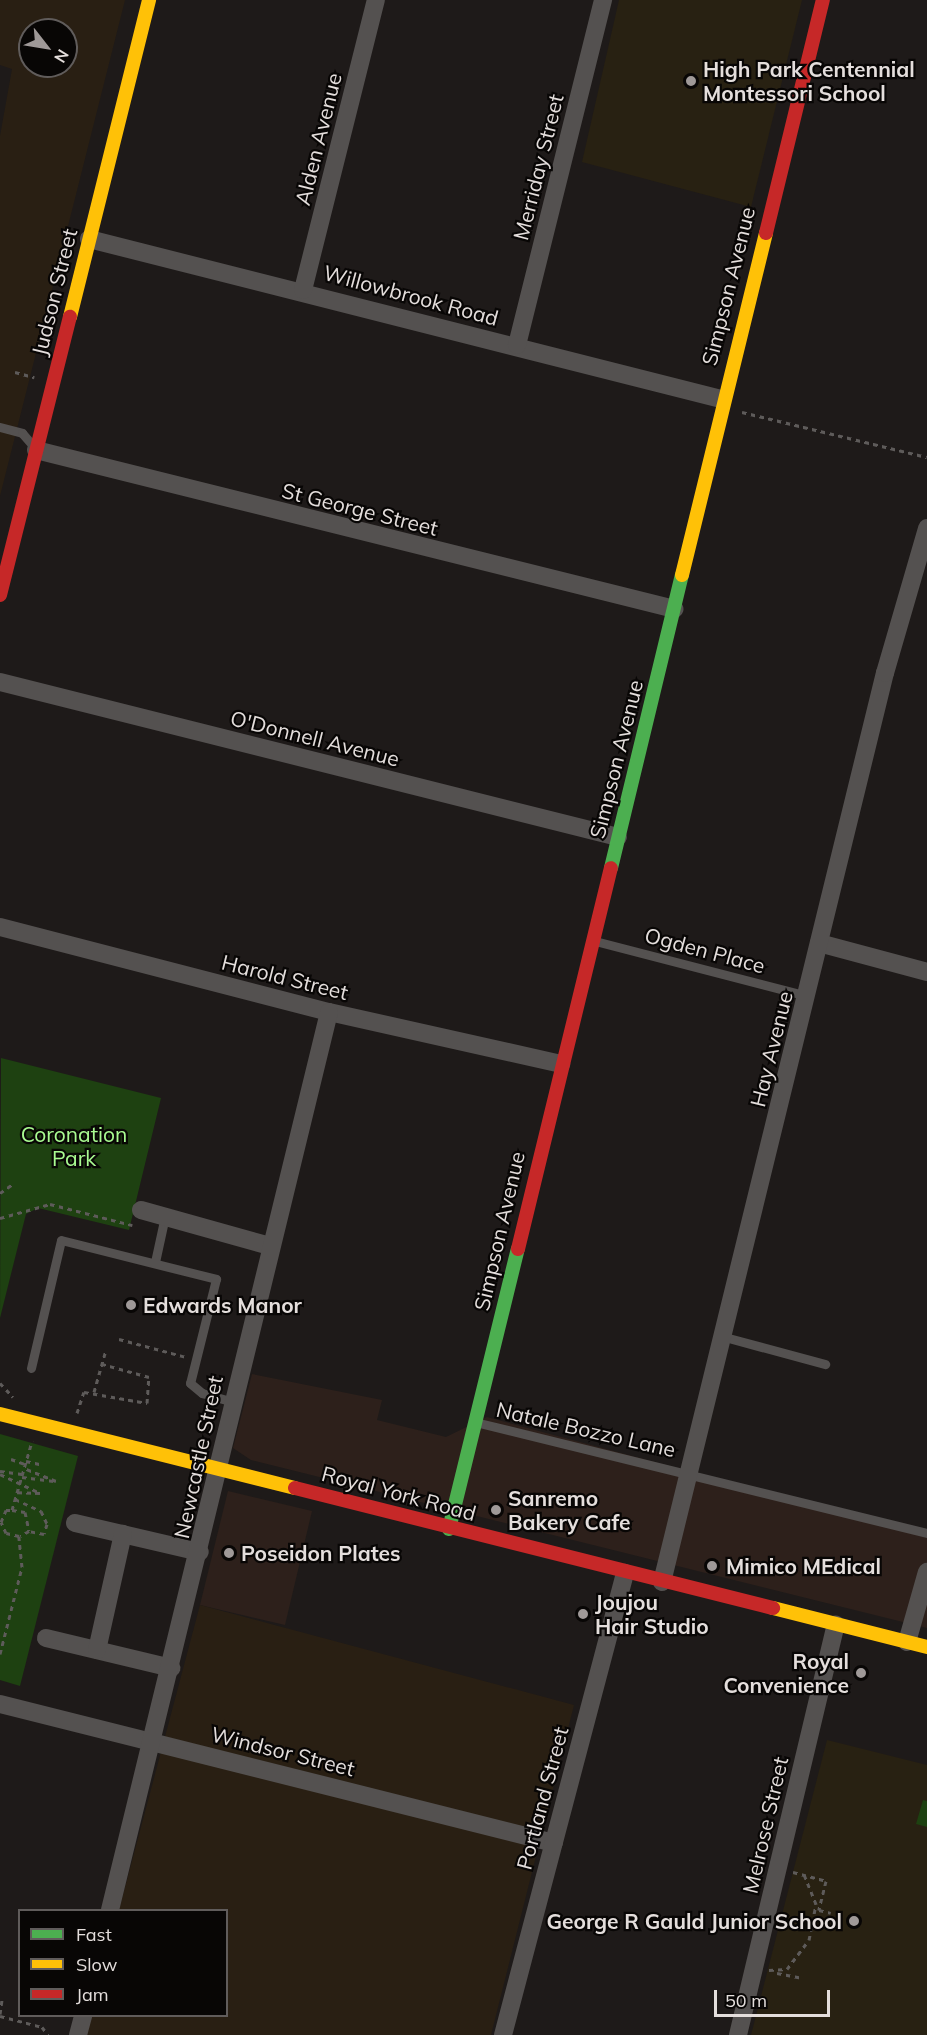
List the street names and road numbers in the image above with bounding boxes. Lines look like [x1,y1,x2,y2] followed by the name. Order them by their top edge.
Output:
[289,70,347,208] street label: Alden Avenue
[508,91,568,243] street label: Merriday Street
[696,204,760,368] street label: Simpson Avenue
[26,226,82,358] street label: Judson Street
[321,259,501,331] street label: Willowbrook Road
[279,477,441,541] street label: St George Street
[584,677,648,841] street label: Simpson Avenue
[228,705,402,771] street label: O'Donnell Avenue
[642,922,768,978] street label: Ogden Place
[219,949,351,1005] street label: Harold Street
[744,989,798,1109] street label: Hay Avenue
[468,1149,530,1313] street label: Simpson Avenue
[168,1373,228,1541] street label: Newcastle Street
[494,1396,678,1462] street label: Natale Bozzo Lane
[319,1460,479,1526] street label: Royal York Road
[209,1721,357,1781] street label: Windsor Street
[511,1724,573,1872] street label: Portland Street
[737,1754,793,1896] street label: Melrose Street

